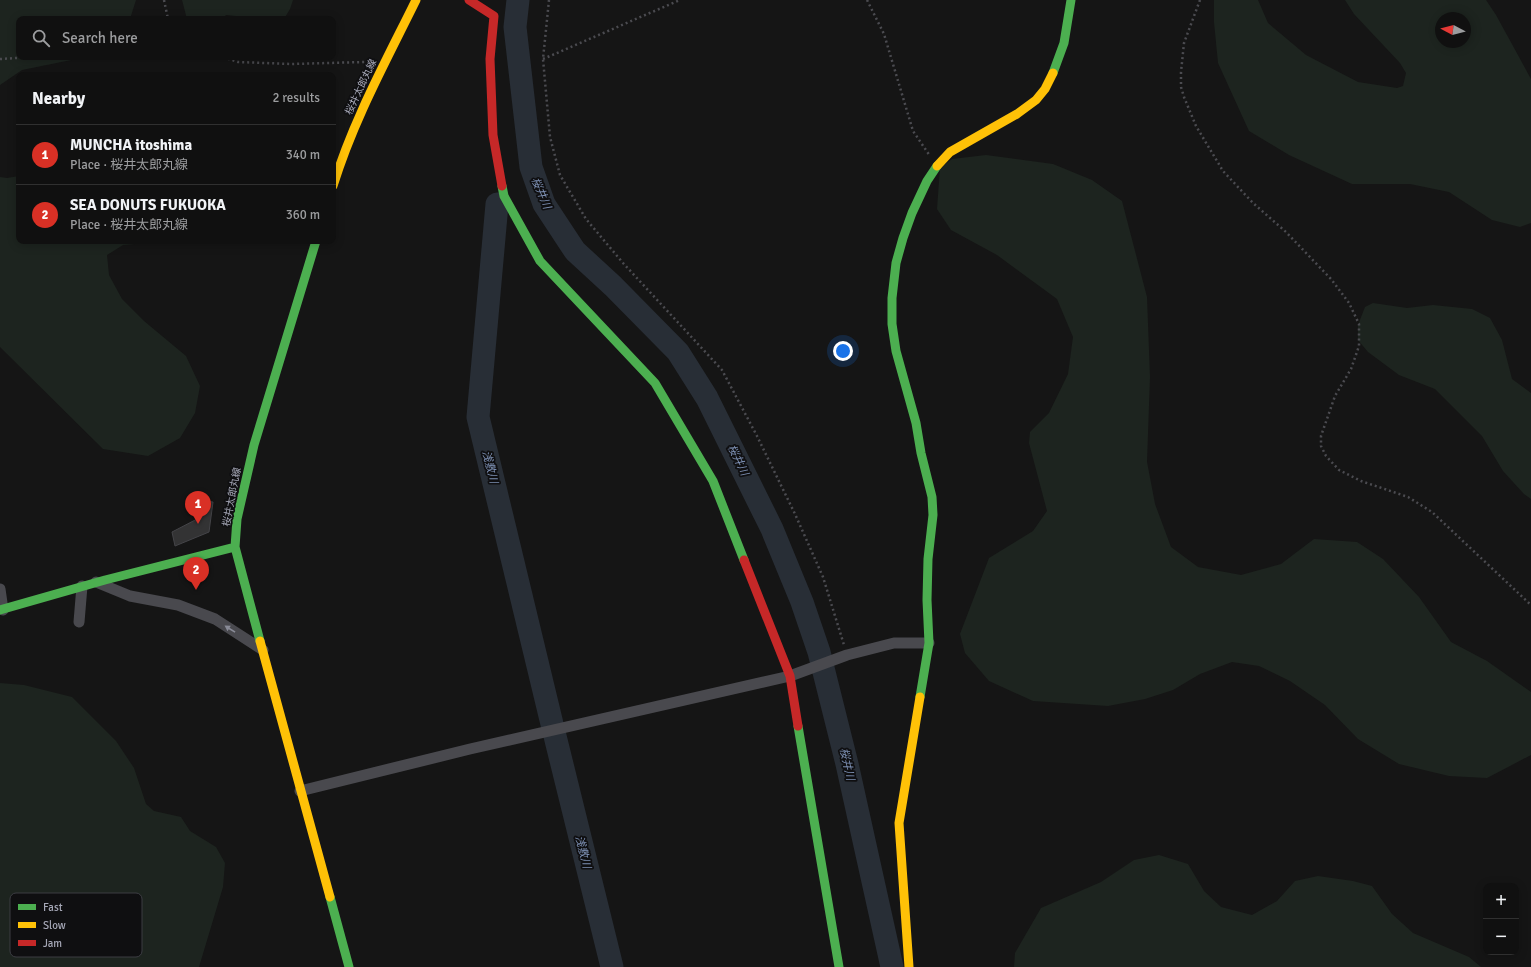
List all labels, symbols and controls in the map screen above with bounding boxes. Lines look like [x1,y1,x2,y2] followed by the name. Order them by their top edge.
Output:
[1435,12,1471,48] north arrow
[16,16,336,60] search box
[30,27,52,49] icon: search
[62,29,138,47] text: Search here
[343,57,379,117] street label: 桜井太郎丸線
[32,88,85,109] text: Nearby
[272,90,320,106] text: 2 results
[70,136,192,154] text: MUNCHA itoshima
[41,147,49,163] text: 1
[286,147,320,163] text: 340 m
[70,157,188,173] text: Place · 桜井太郎丸線
[529,175,554,212] water label: 桜井川
[70,196,226,214] text: SEA DONUTS FUKUOKA
[41,207,49,223] text: 2
[286,207,320,223] text: 360 m
[70,217,188,233] text: Place · 桜井太郎丸線
[833,341,853,361] your location
[725,442,752,479] water label: 桜井川
[480,449,501,486] water label: 浅敷川
[220,466,244,528] street label: 桜井太郎丸線
[185,491,211,524] pin: 1
[183,557,209,590] pin: 2
[224,625,235,633] one-way arrow
[837,746,857,783] water label: 桜井川
[573,834,594,871] water label: 浅敷川
[1483,883,1519,955] map controls
[1483,883,1519,919] button: +
[10,893,142,957] legend
[43,901,63,914] text: Fast
[43,919,66,932] text: Slow
[1483,919,1519,955] button: −
[43,937,62,950] text: Jam

